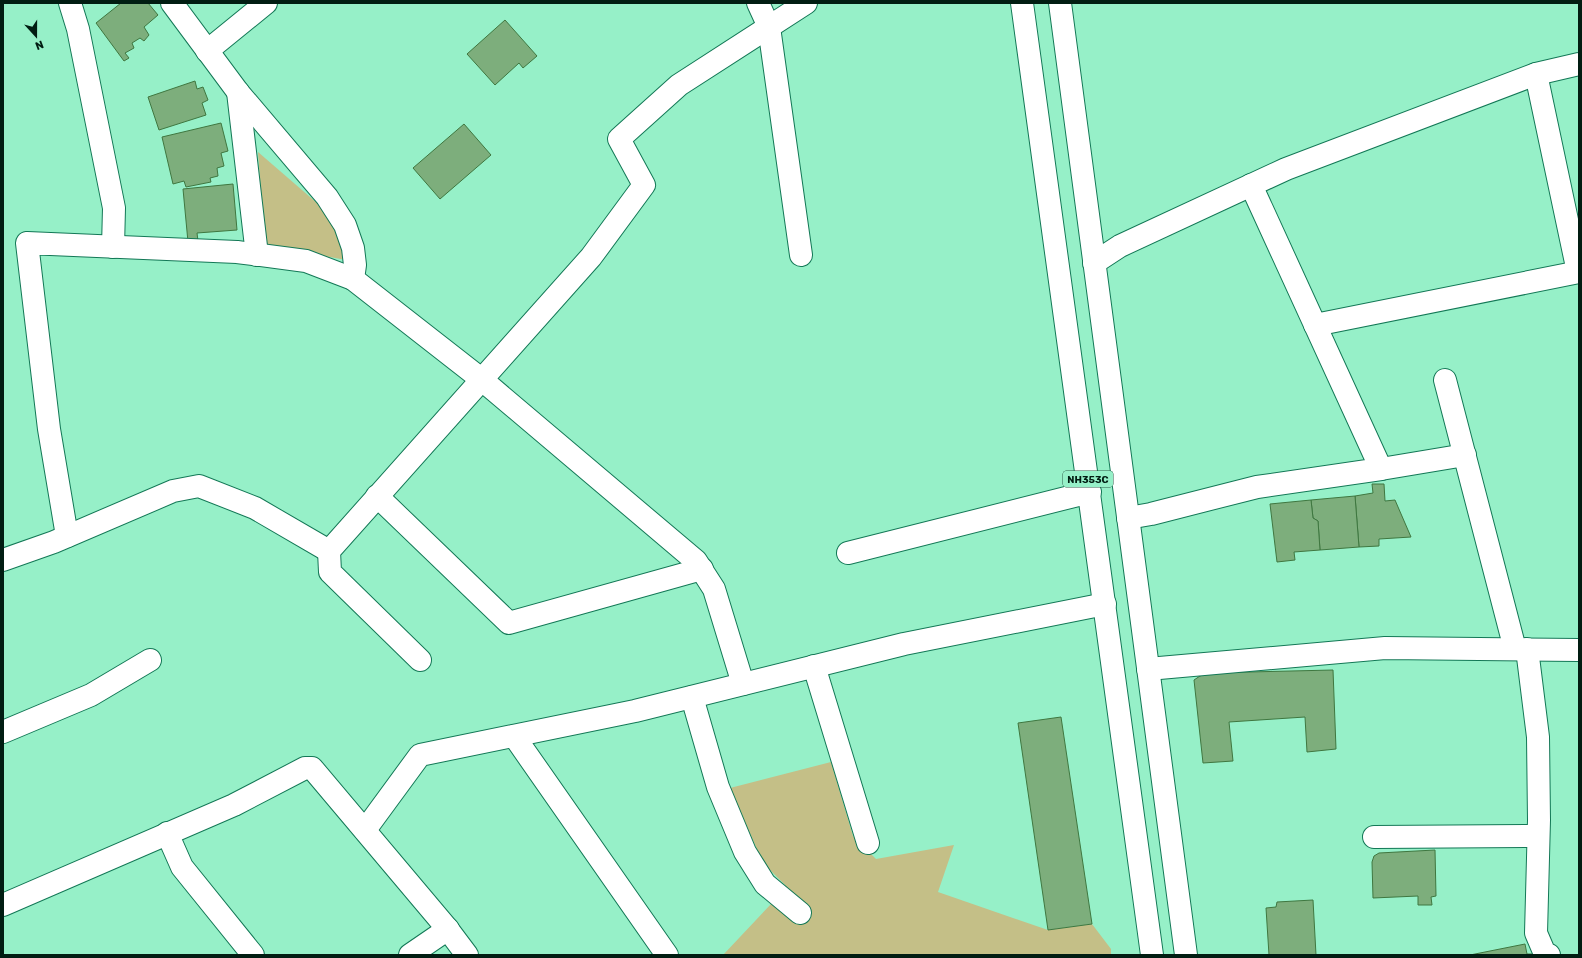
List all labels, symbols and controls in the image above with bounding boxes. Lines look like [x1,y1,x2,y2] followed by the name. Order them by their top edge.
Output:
[16,16,56,56] north arrow
[33,37,45,52] text: N
[1063,471,1113,487] road number: NH353C

